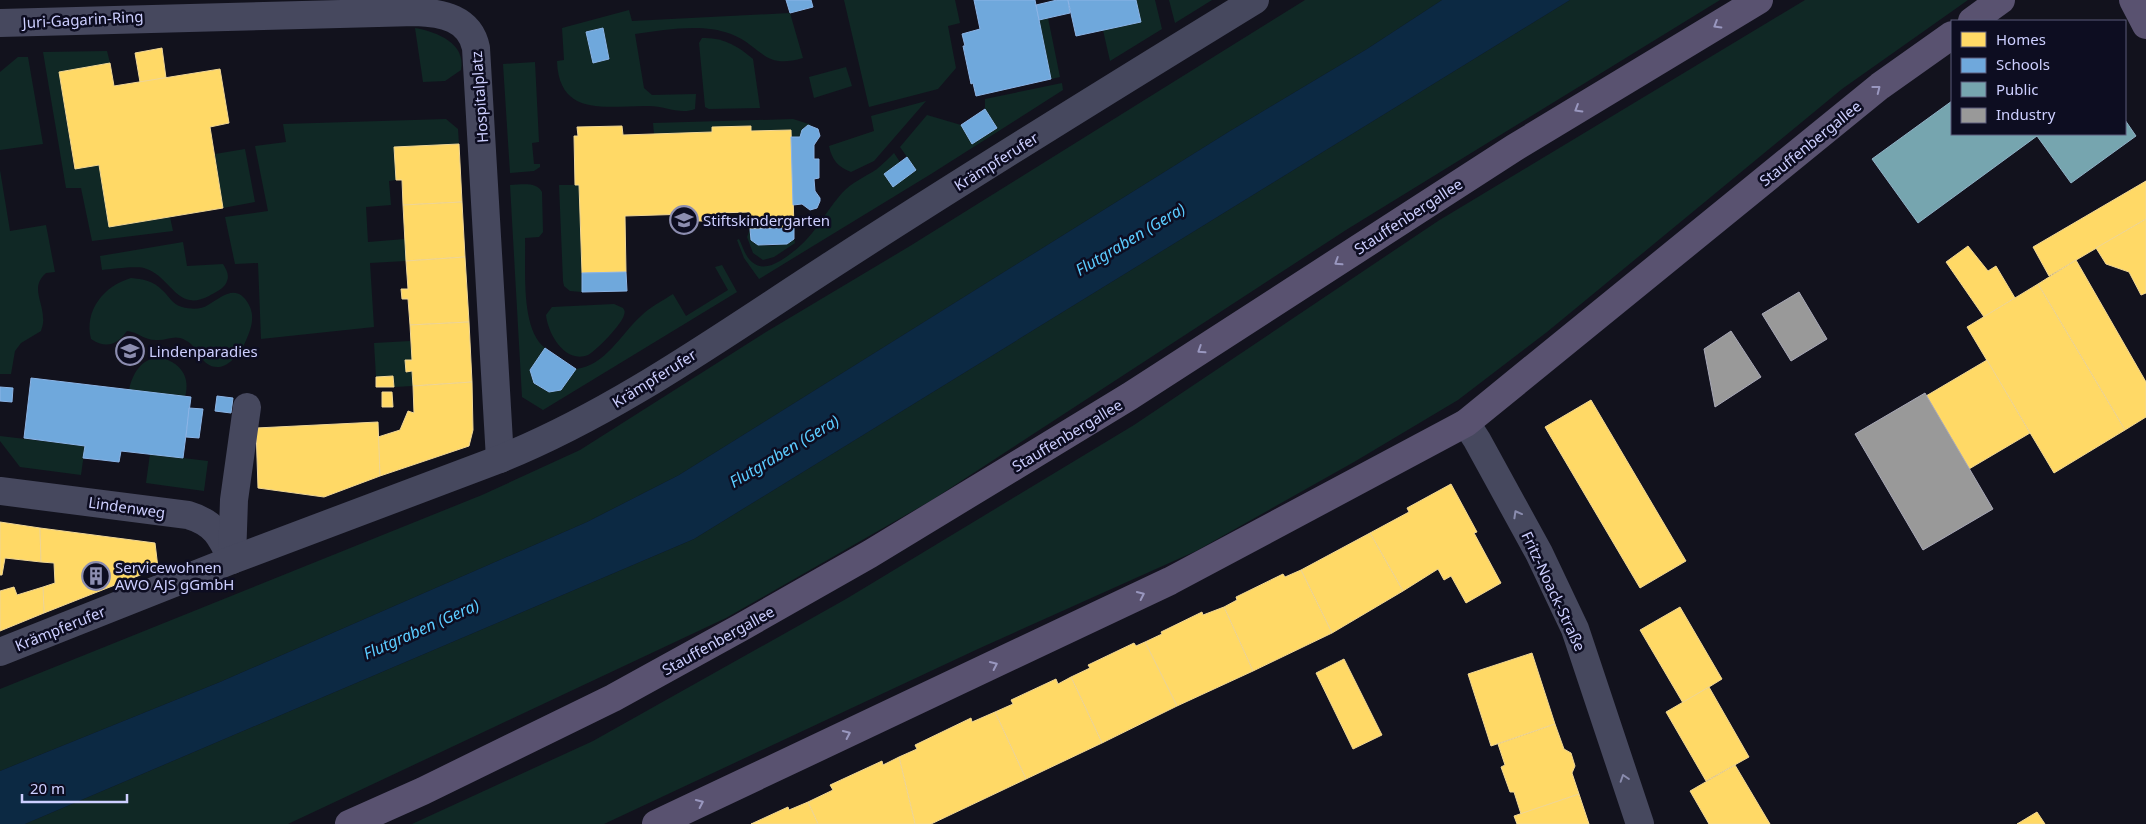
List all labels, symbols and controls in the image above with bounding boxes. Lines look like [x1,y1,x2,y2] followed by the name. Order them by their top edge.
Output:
[20,6,144,32] street label: Juri-Gagarin-Ring
[1714,19,1723,29] one-way arrow
[1951,20,2126,135] legend
[1996,29,2046,49] text: Homes
[466,50,492,144] street label: Hospitalplatz
[1996,54,2050,74] text: Schools
[1996,79,2039,99] text: Public
[1871,86,1880,94] one-way arrow
[1755,96,1865,190] street label: Stauffenbergallee
[1575,102,1584,112] one-way arrow
[1996,104,2056,124] text: Industry
[950,127,1042,195] street label: Krämpferufer
[1350,173,1466,259] street label: Stauffenbergallee
[1071,197,1189,281] water label: Flutgraben (Gera)
[669,205,699,235] school or university icon: Stiftskindergarten
[703,210,830,230] place label: Stiftskindergarten
[1334,256,1343,265] one-way arrow
[115,336,145,366] school or university icon: Lindenparadies
[149,341,258,361] place label: Lindenparadies
[608,344,700,412] street label: Krämpferufer
[1198,344,1207,353] one-way arrow
[1008,394,1126,476] street label: Stauffenbergallee
[725,409,843,493] water label: Flutgraben (Gera)
[87,492,167,522] street label: Lindenweg
[1514,511,1524,520] one-way arrow
[1517,528,1591,654] street label: Fritz-Noack-Straße
[115,557,234,594] place label: Servicewohnen AWO AJS gGmbH
[81,561,111,591] building icon: Servicewohnen AWO AJS gGmbH
[1135,592,1144,602] one-way arrow
[360,594,482,664] water label: Flutgraben (Gera)
[12,601,108,655] street label: Krämpferufer
[658,601,778,679] street label: Stauffenbergallee
[988,661,997,671] one-way arrow
[842,730,851,740] one-way arrow
[22,772,128,804] scale bar
[1620,774,1630,782] one-way arrow
[30,778,65,798] text: 20 m
[695,799,704,809] one-way arrow

